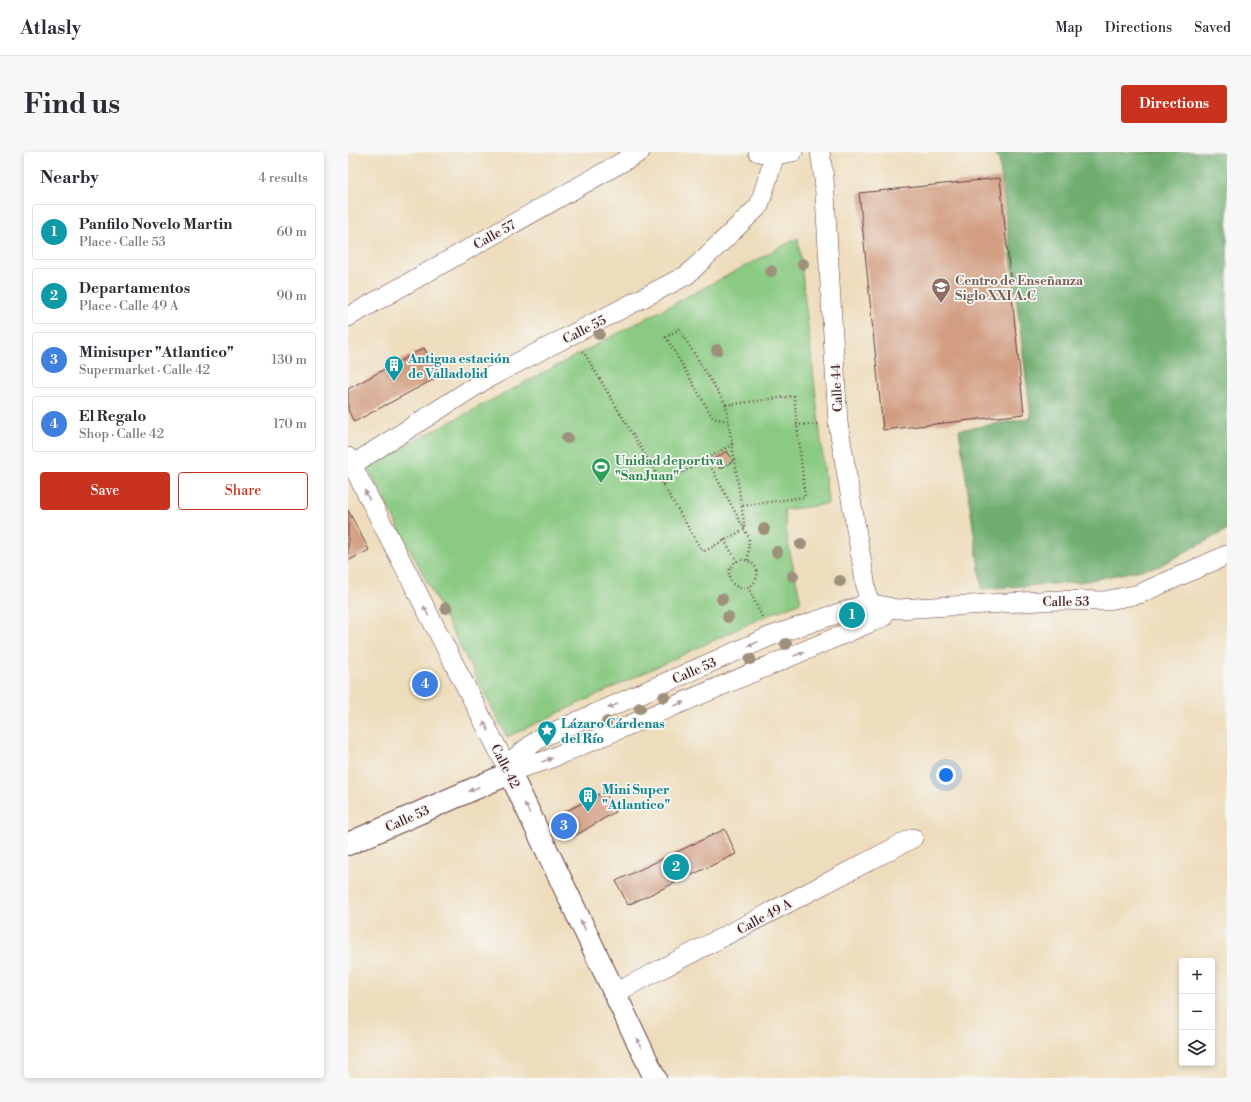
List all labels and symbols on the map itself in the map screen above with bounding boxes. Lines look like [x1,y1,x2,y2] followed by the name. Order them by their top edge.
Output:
[471,217,519,253] street label: Calle 57
[955,273,1084,304] place label: Centro de Enseñanza Siglo XXI A.C
[930,276,952,304] school or university icon: Centro de Enseñanza Siglo XXI A.C
[560,312,609,348] street label: Calle 55
[407,351,510,382] place label: Antigua estación de Valladolid
[383,354,405,382] building icon: Antigua estación de Valladolid
[828,363,846,412] street label: Calle 44
[615,453,724,484] place label: Unidad deportiva "San Juan"
[590,456,612,484] sports icon: Unidad deportiva "San Juan"
[364,489,370,501] one-way arrow
[1043,594,1089,610] street label: Calle 53
[839,600,865,630] pin: 1
[423,605,430,616] one-way arrow
[748,641,759,647] one-way arrow
[794,650,806,656] one-way arrow
[670,654,719,688] street label: Calle 53
[412,669,438,699] pin: 4
[674,701,685,707] one-way arrow
[607,702,619,709] one-way arrow
[561,716,665,747] place label: Lázaro Cárdenas del Río
[536,719,558,747] place icon: Lázaro Cárdenas del Río
[483,720,489,732] one-way arrow
[487,742,523,791] street label: Calle 42
[541,757,553,763] one-way arrow
[936,765,956,785] your location
[602,782,671,813] place label: Mini Super "Atlantico"
[577,785,599,813] building icon: Mini Super "Atlantico"
[469,786,480,792] one-way arrow
[383,802,432,836] street label: Calle 53
[524,802,530,814] one-way arrow
[551,811,577,841] pin: 3
[663,852,689,882] pin: 2
[734,895,796,938] street label: Calle 49 A
[580,920,586,931] one-way arrow
[636,1037,642,1048] one-way arrow

